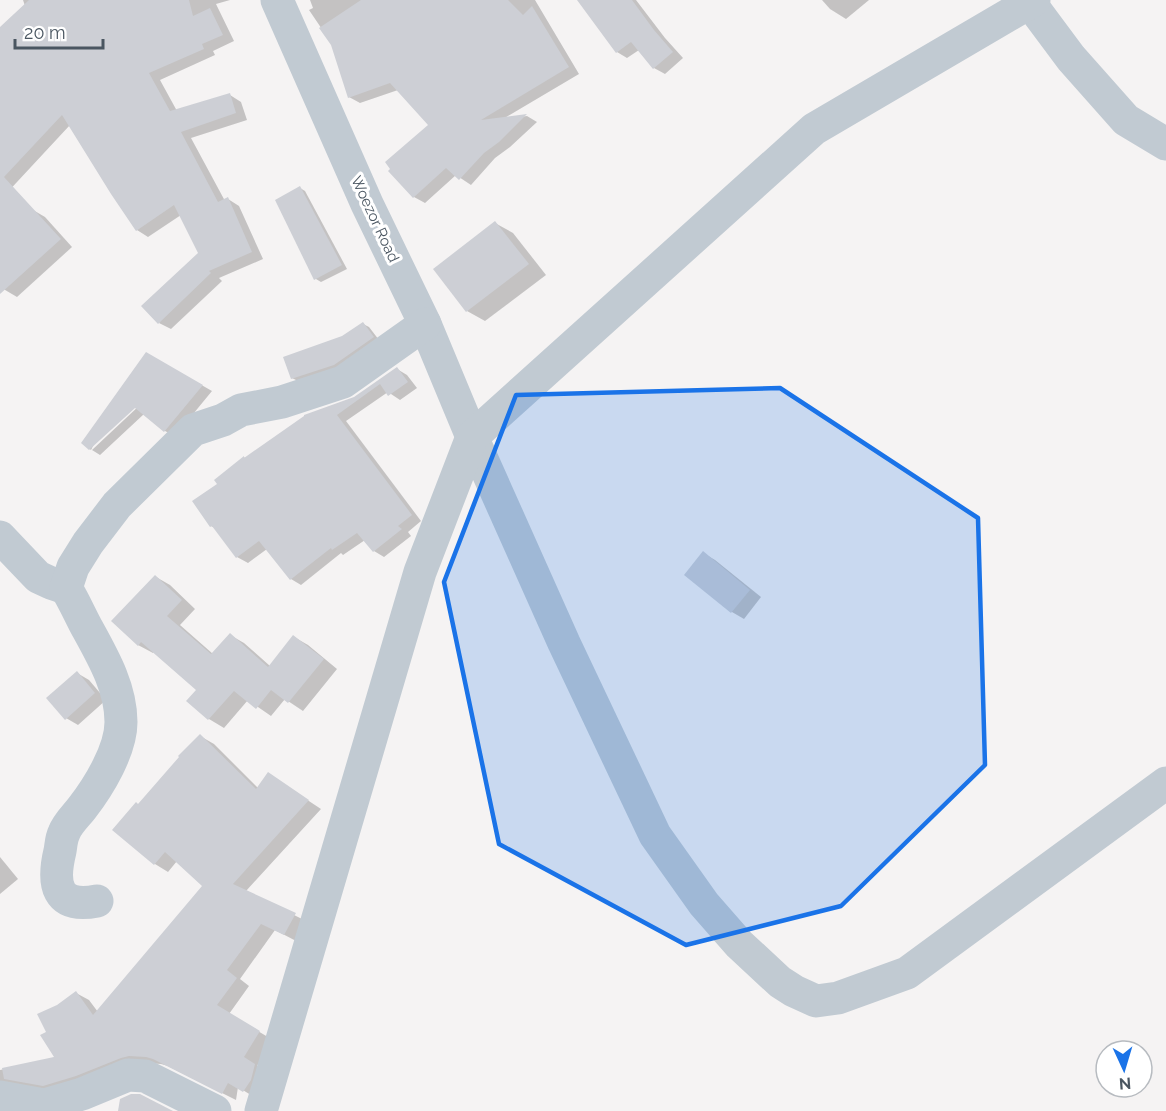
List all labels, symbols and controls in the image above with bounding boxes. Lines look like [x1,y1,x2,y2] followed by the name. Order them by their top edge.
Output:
[15,12,104,50] scale bar
[24,22,66,43] text: 20 m
[347,173,403,265] street label: Woezor Road
[1094,1039,1154,1099] north arrow
[1118,1074,1132,1093] text: N

